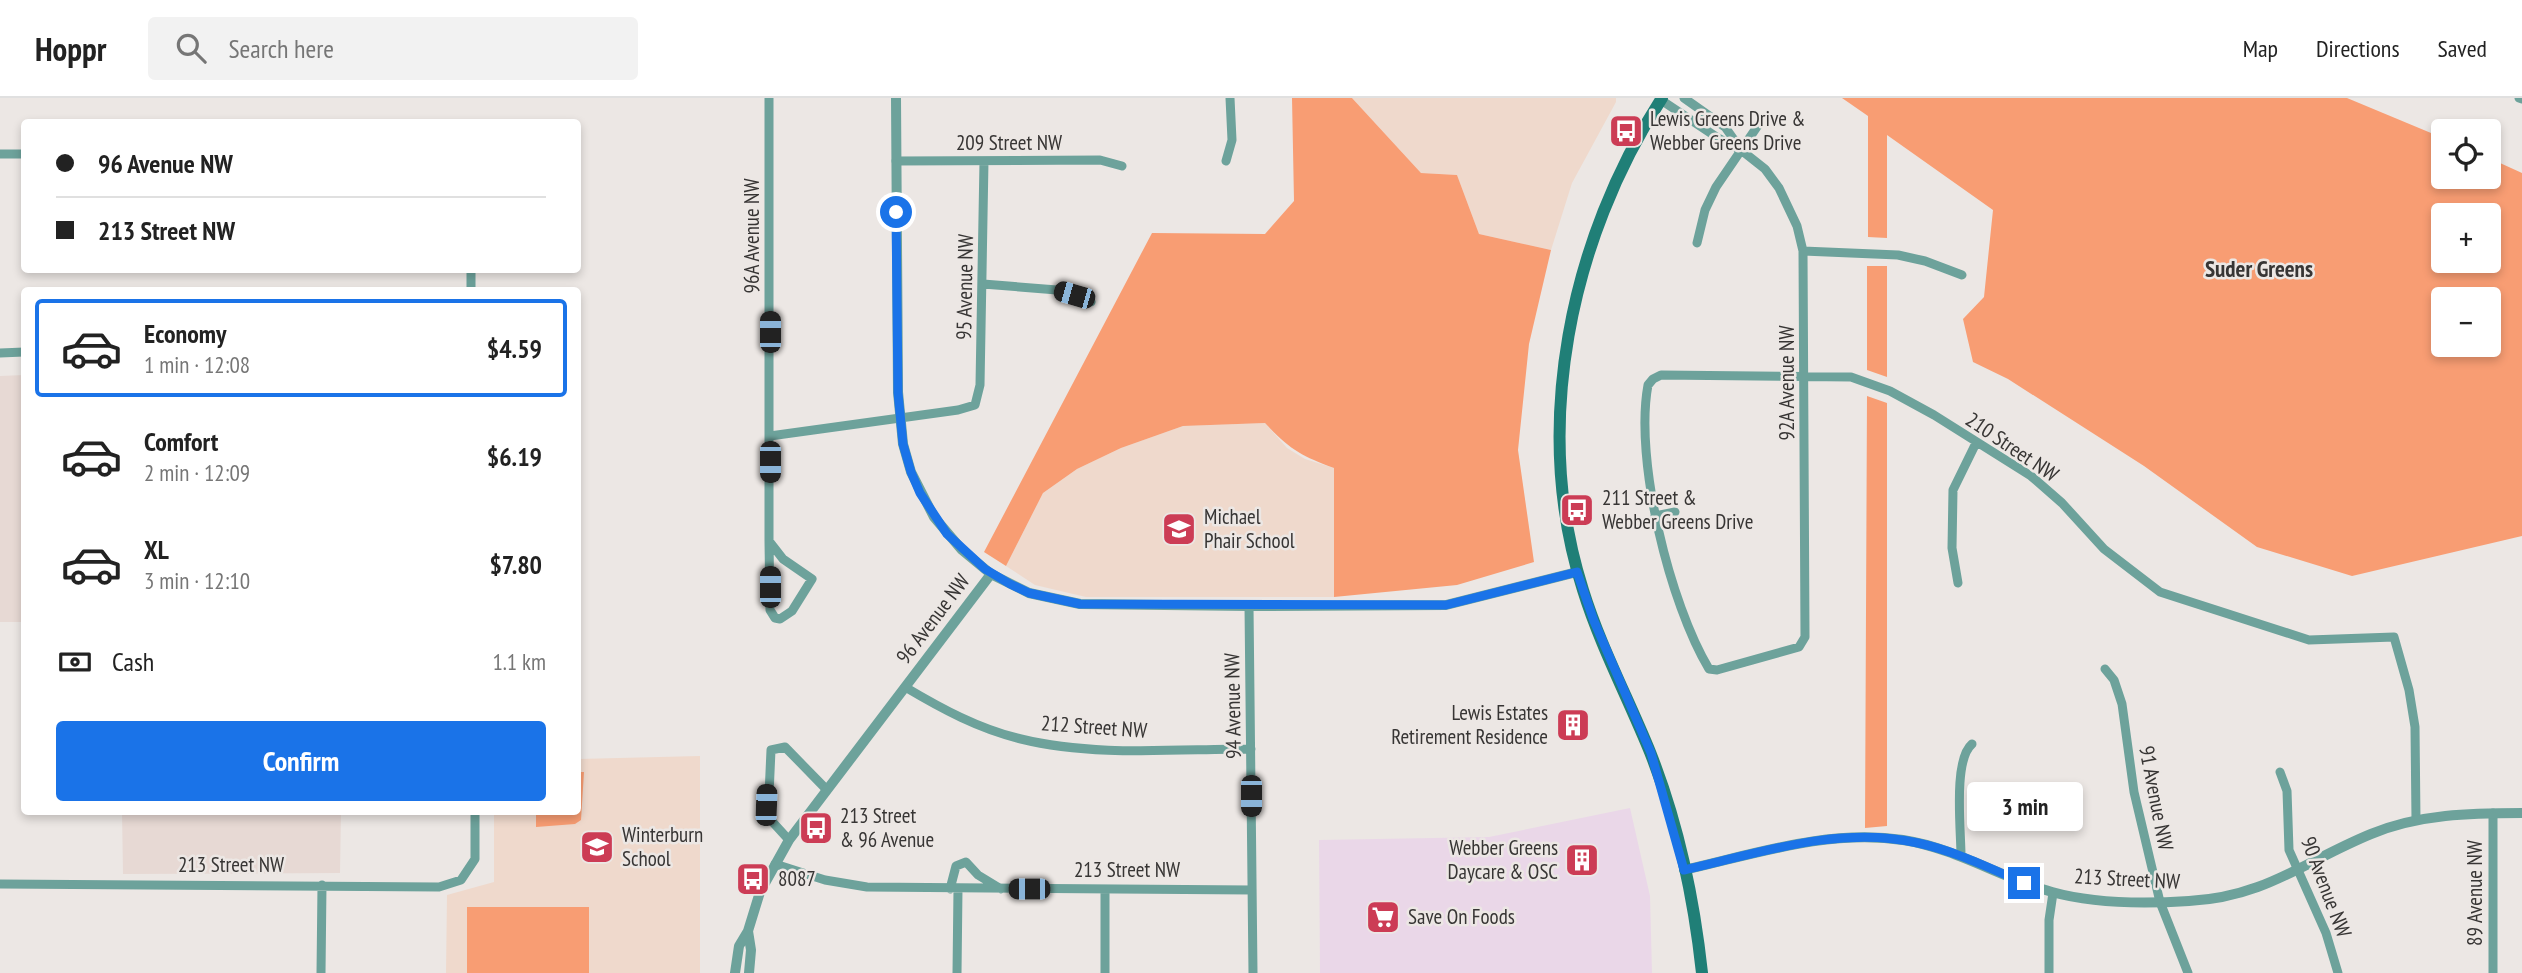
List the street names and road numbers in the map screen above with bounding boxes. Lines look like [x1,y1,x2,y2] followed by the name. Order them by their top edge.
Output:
[956,129,1062,156] street label: 209 Street NW
[738,179,765,294] street label: 96A Avenue NW
[950,234,979,340] street label: 95 Avenue NW
[1773,326,1800,441] street label: 92A Avenue NW
[1961,406,2064,487] street label: 210 Street NW
[890,568,975,669] street label: 96 Avenue NW
[1218,653,1247,759] street label: 94 Avenue NW
[1040,709,1148,744] street label: 212 Street NW
[2133,743,2180,852] street label: 91 Avenue NW
[2295,833,2358,941] street label: 90 Avenue NW
[2461,840,2488,946] street label: 89 Avenue NW
[178,851,284,878] street label: 213 Street NW
[1074,856,1180,883] street label: 213 Street NW
[2073,862,2181,895] street label: 213 Street NW

